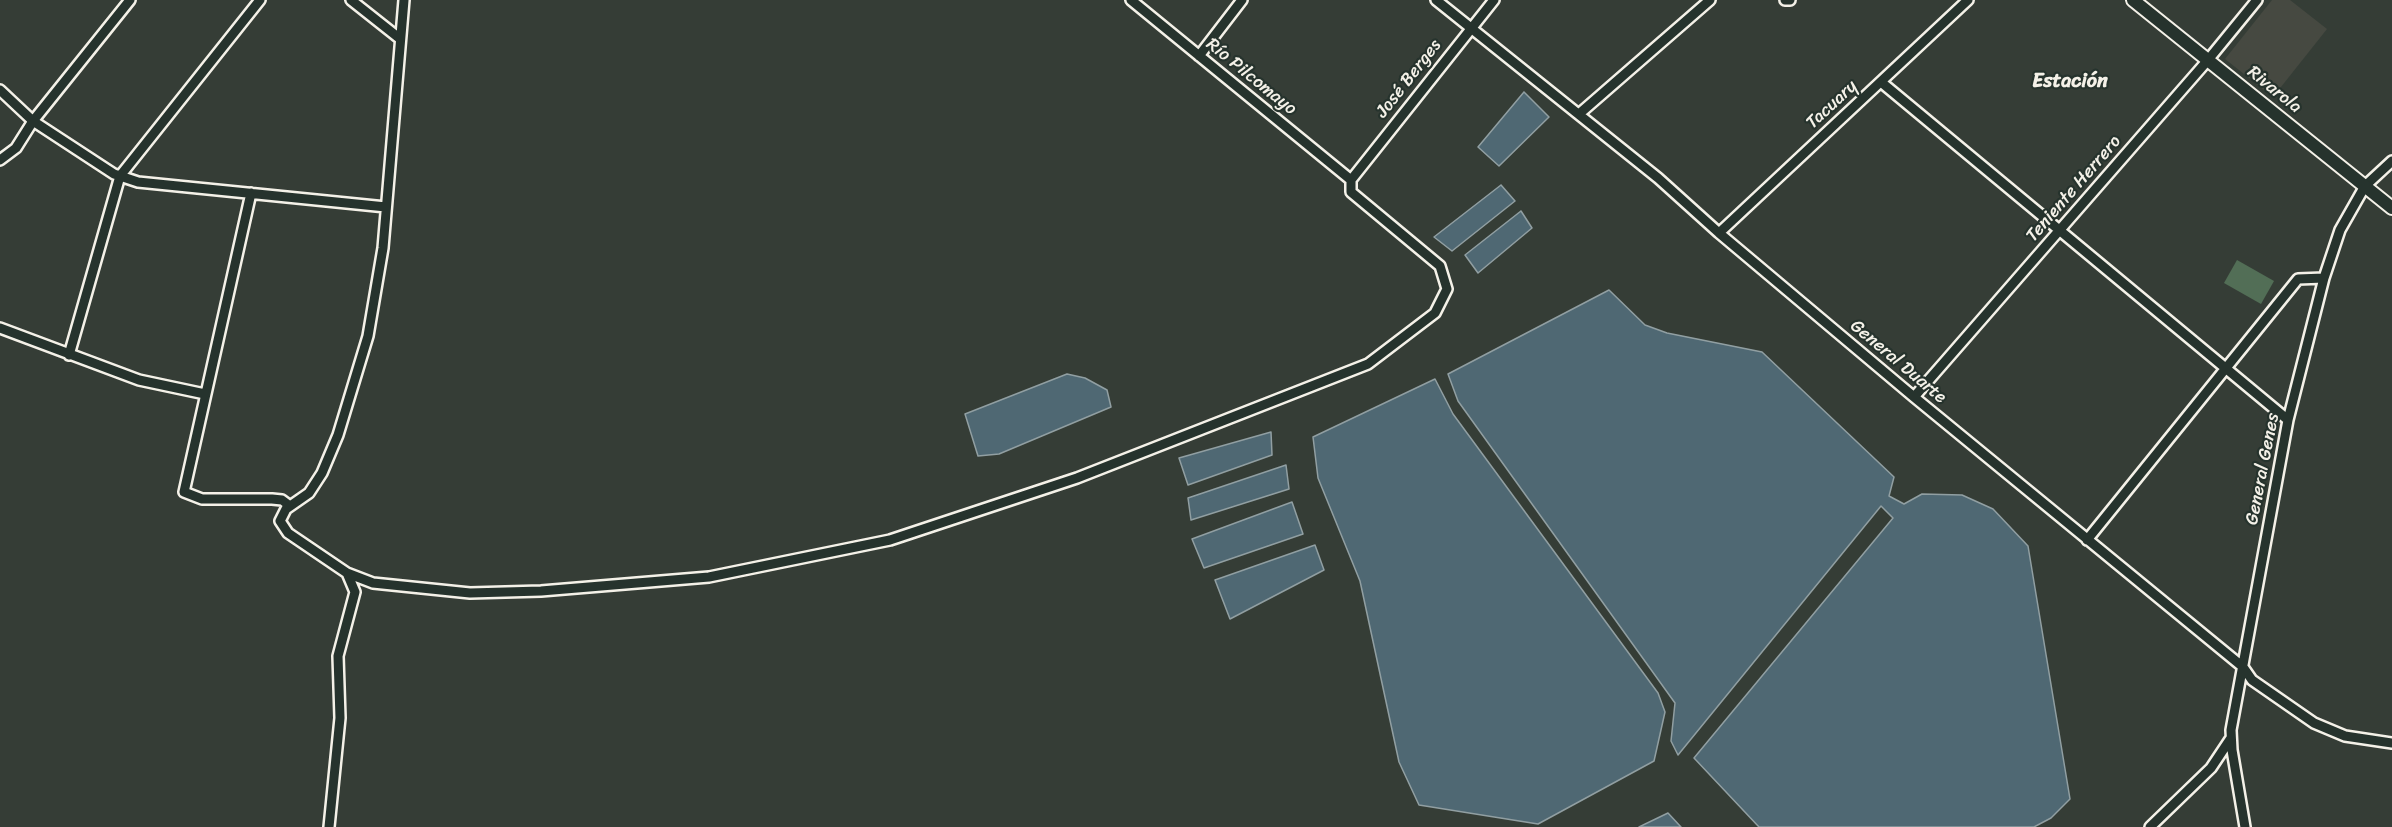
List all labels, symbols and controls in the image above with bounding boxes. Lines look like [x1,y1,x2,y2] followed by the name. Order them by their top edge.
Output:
[1201,34,1301,120] street label: Río Pilcomayo
[1372,36,1446,122] street label: José Berges
[2242,62,2306,118] street label: Rivarola
[2032,70,2108,94] district label: Estación
[1802,76,1862,134] street label: Tacuary
[2022,131,2126,247] street label: Teniente Herrero
[1845,315,1951,409] street label: General Duarte
[2242,411,2284,527] street label: General Genes

